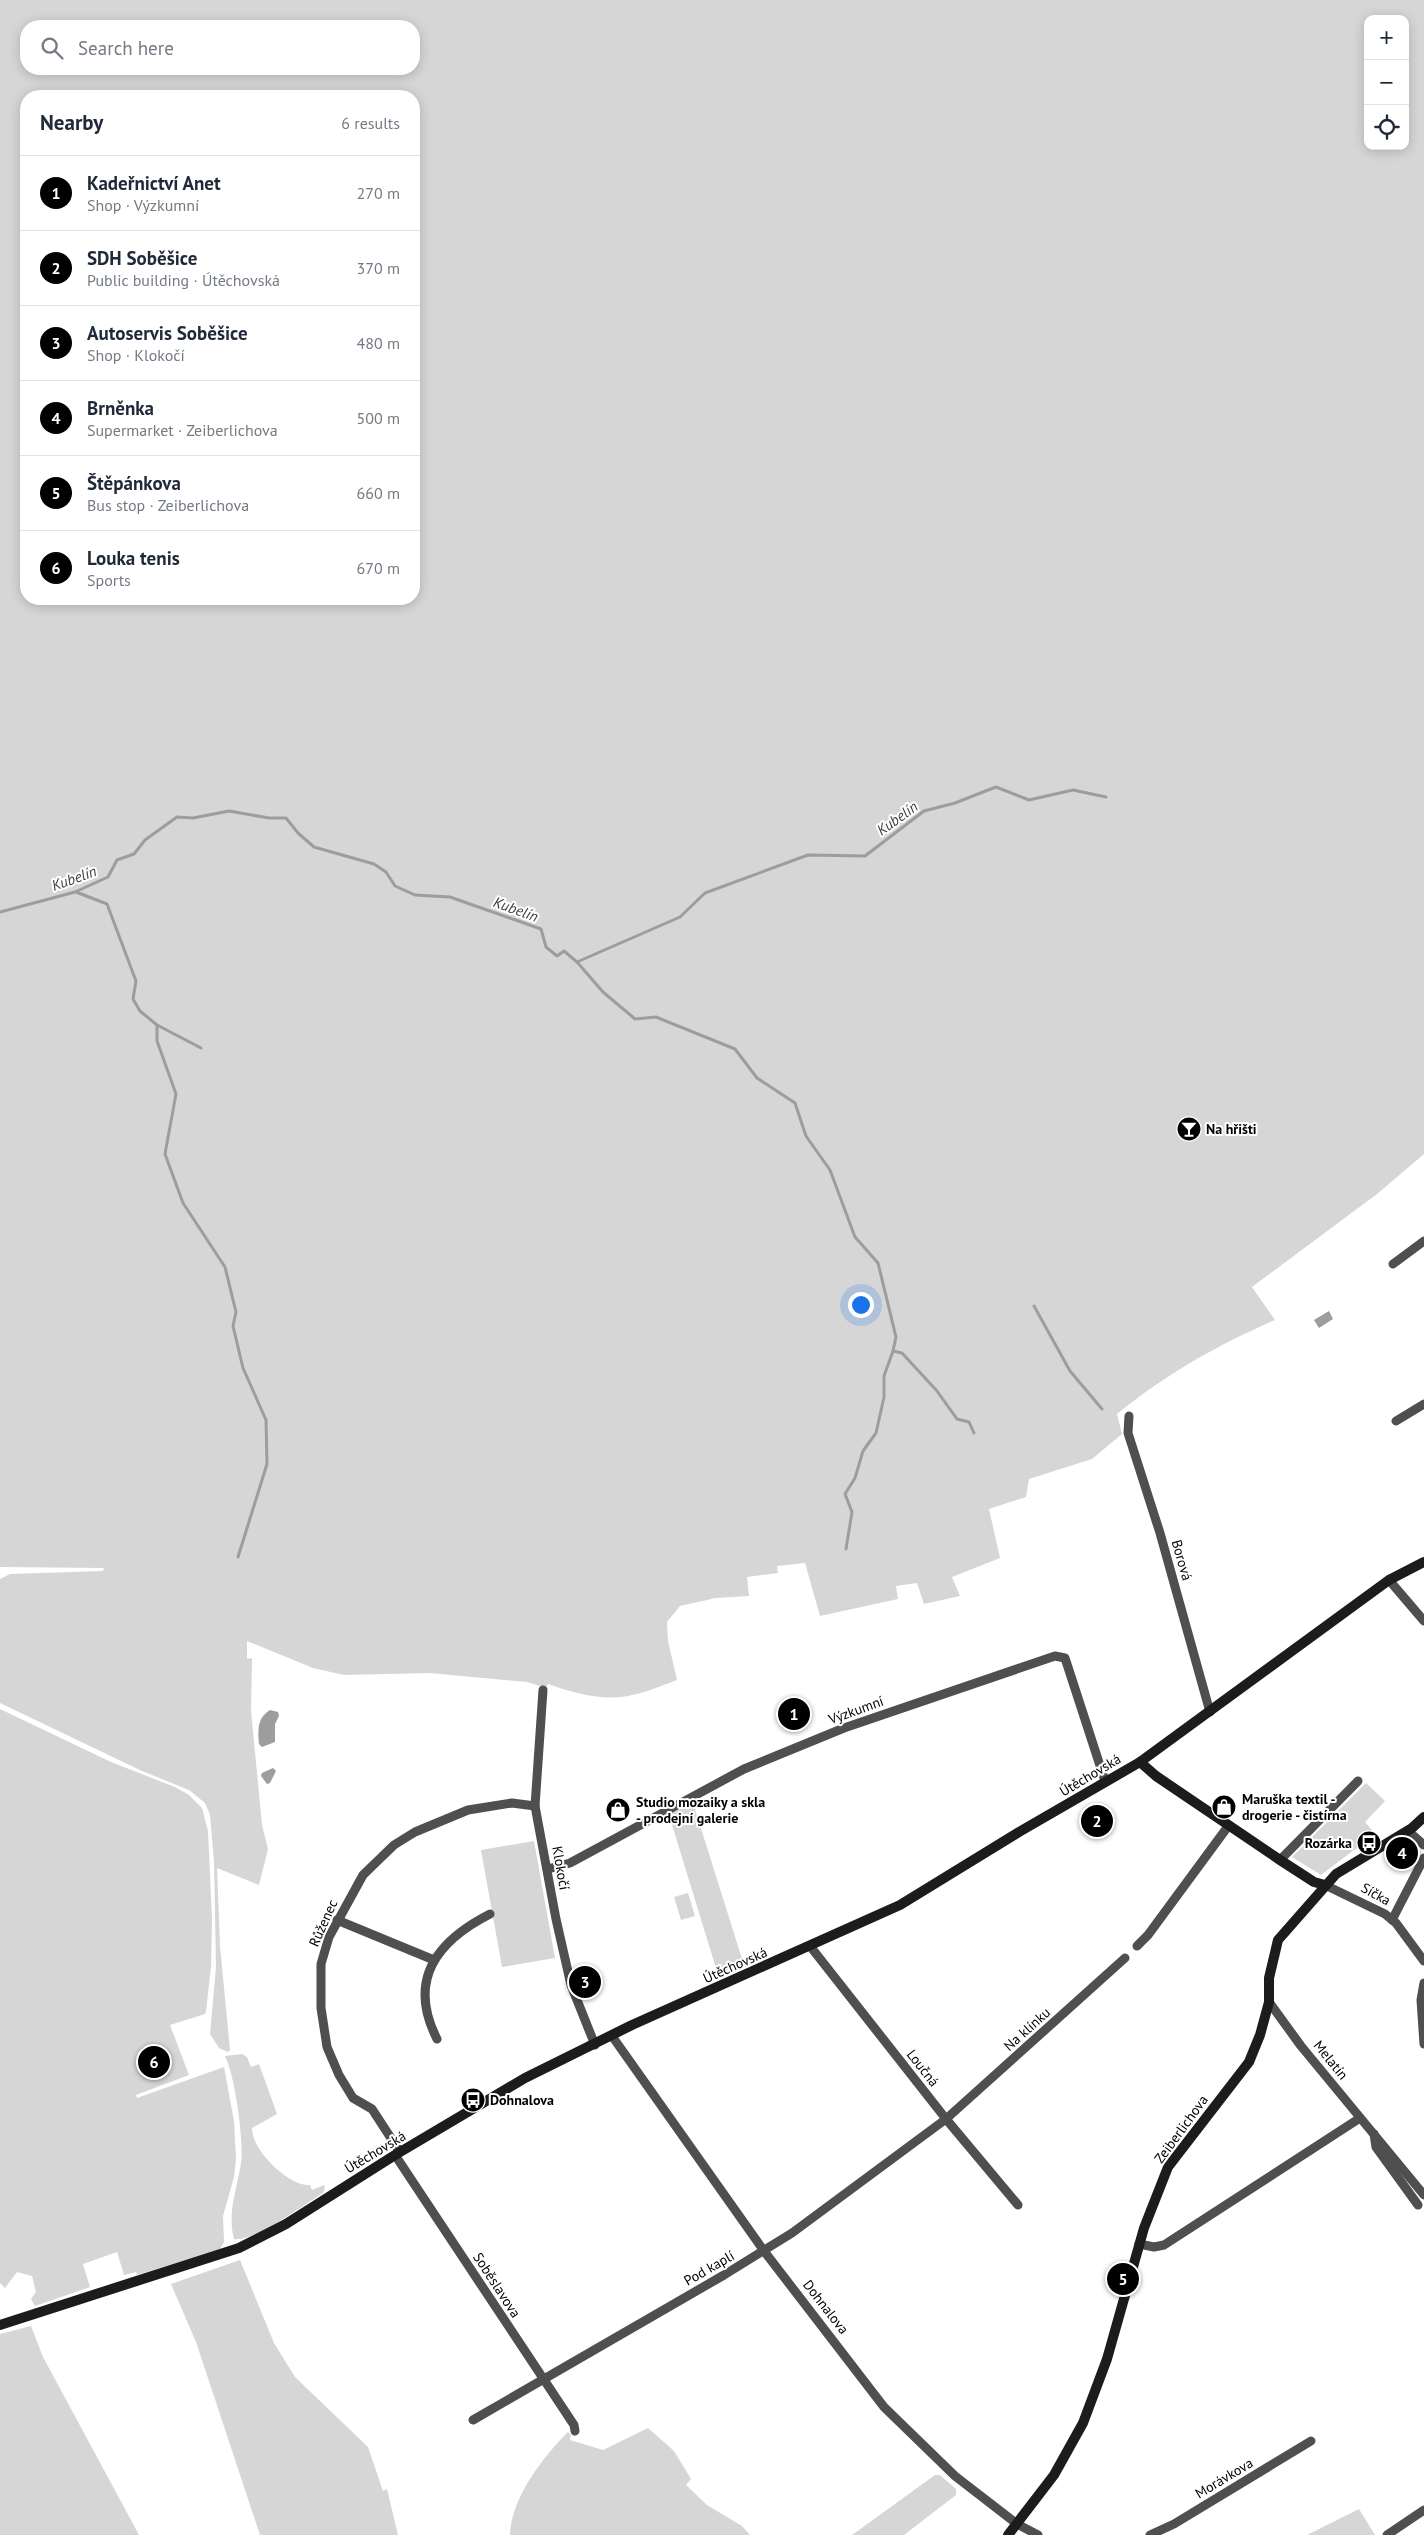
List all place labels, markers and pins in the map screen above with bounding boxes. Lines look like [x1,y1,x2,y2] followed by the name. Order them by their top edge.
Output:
[1176,1116,1202,1142] bar icon: Na hřišti
[1206,1120,1257,1138] place label: Na hřišti
[778,1695,810,1733] pin: 1
[1242,1790,1347,1824] place label: Maruška textil - drogerie - čistírna
[636,1793,765,1827] place label: Studio mozaiky a skla - prodejní galerie
[1211,1794,1237,1820] shop icon: Maruška textil - drogerie - čistírna
[605,1797,631,1823] shop icon: Studio mozaiky a skla - prodejní galerie
[1081,1802,1113,1840] pin: 2
[1356,1830,1382,1856] bus stop icon: Rozárka
[1305,1834,1352,1852] place label: Rozárka
[1386,1834,1418,1872] pin: 4
[569,1963,601,2001] pin: 3
[138,2043,170,2081] pin: 6
[460,2087,486,2113] bus stop icon: Dohnalova
[490,2091,554,2109] place label: Dohnalova
[1107,2260,1139,2298] pin: 5

